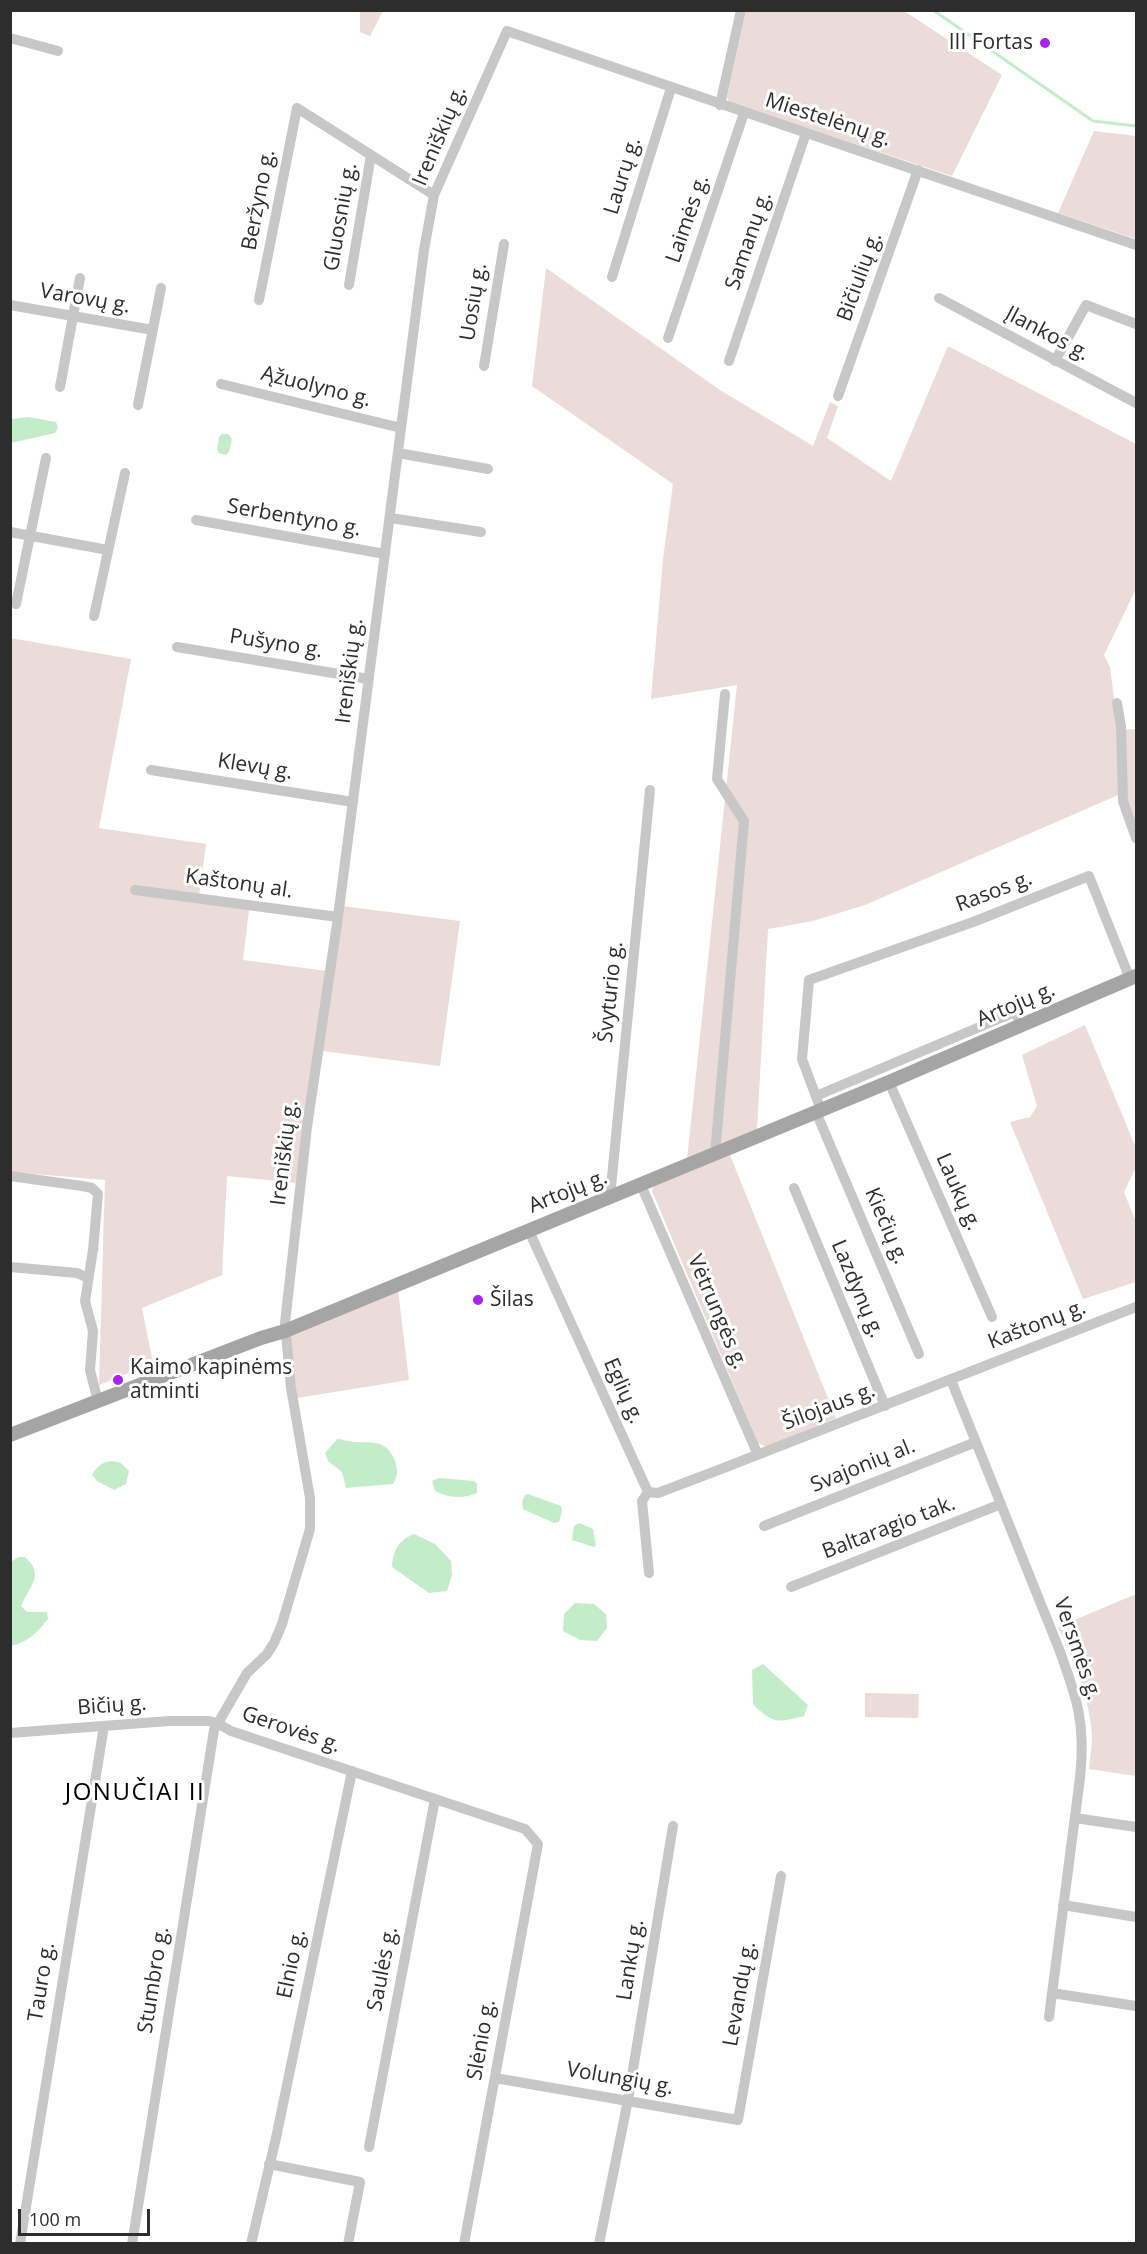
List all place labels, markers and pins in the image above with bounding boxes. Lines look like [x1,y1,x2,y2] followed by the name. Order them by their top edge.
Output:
[949,30,1033,56] place label: III Fortas
[1038,36,1052,50] marker: III Fortas
[490,1287,534,1313] place label: Šilas
[471,1293,485,1307] marker: Šilas
[130,1355,292,1405] place label: Kaimo kapinėms atminti
[111,1373,125,1387] marker: Kaimo kapinėms atminti

